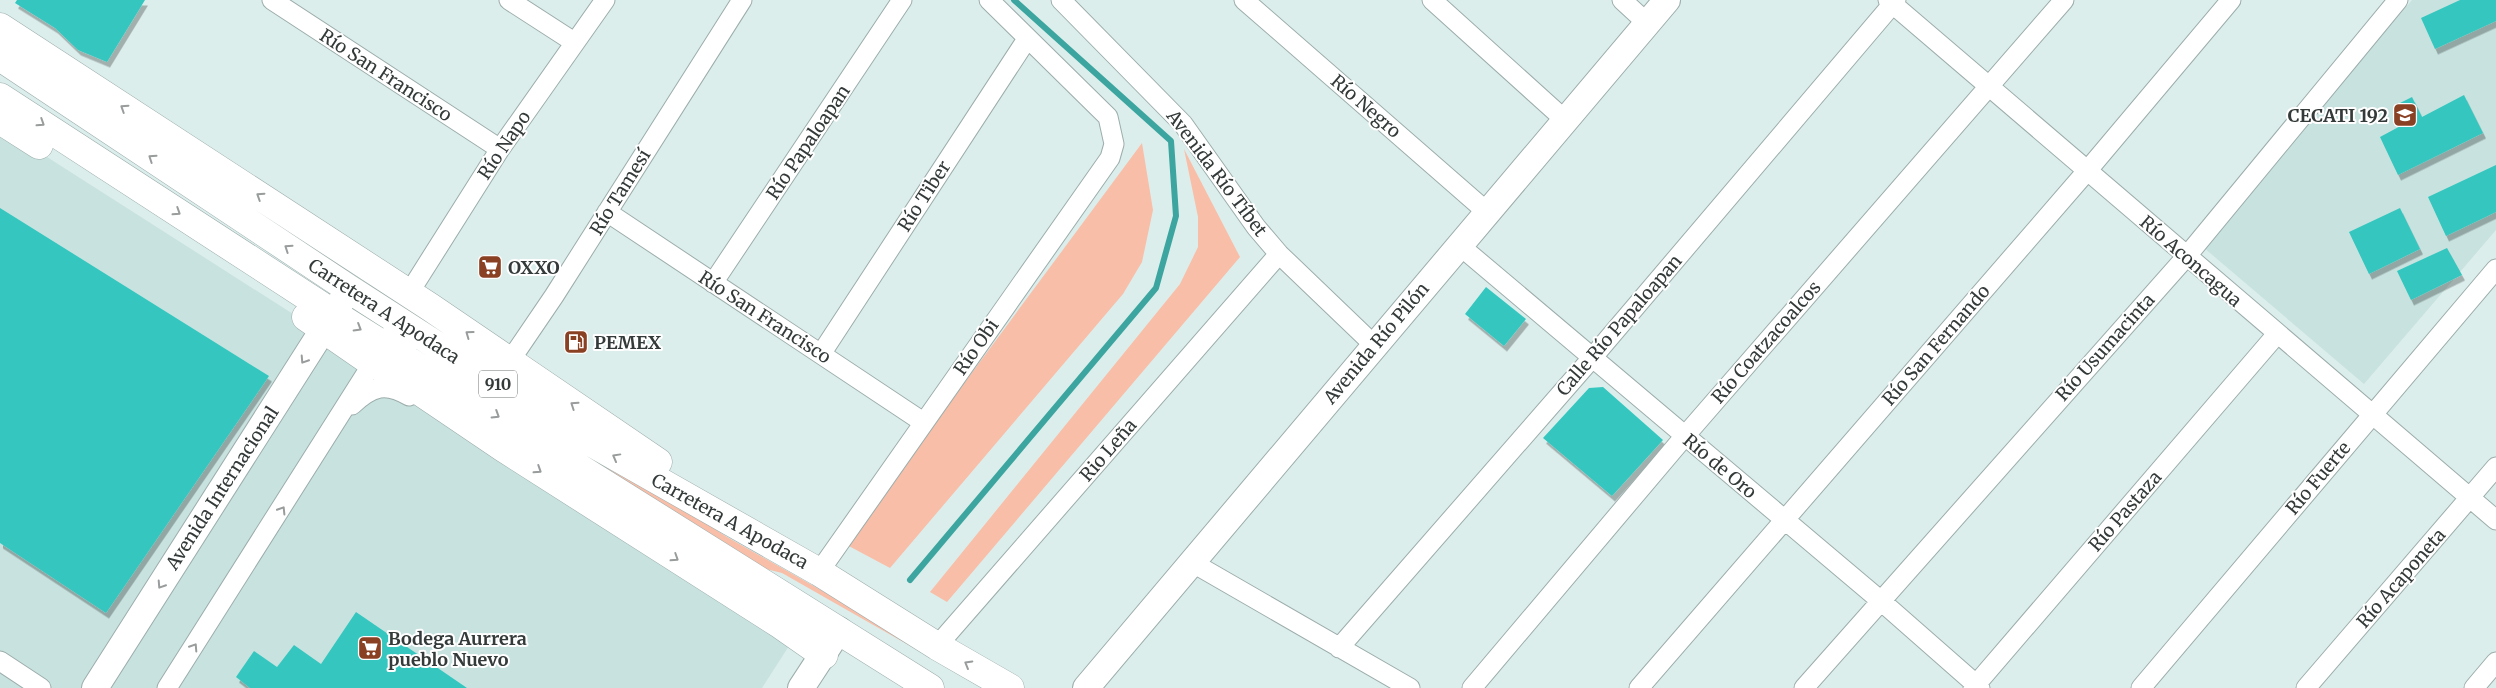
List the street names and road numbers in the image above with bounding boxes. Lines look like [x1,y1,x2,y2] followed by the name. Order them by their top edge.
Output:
[316,24,456,126] street label: Río San Francisco
[1326,69,1406,143] street label: Río Negro
[761,80,855,204] street label: Río Papaloapan
[1161,104,1272,241] street label: Avenida Río Tíbet
[473,106,535,184] street label: Río Napo
[585,144,656,239] street label: Río Tamesí
[893,156,955,236] street label: Río Tiber
[2135,210,2247,312] street label: Río Aconcagua
[1551,250,1687,400] street label: Calle Río Papaloapan
[304,253,464,369] street label: Carretera A Apodaca
[695,266,835,368] street label: Río San Francisco
[1706,276,1826,408] street label: Río Coatzacoalcos
[1318,277,1434,409] street label: Avenida Río Pilón
[1877,280,1995,410] street label: Río San Fernando
[2051,288,2160,406] street label: Río Usumacinta
[949,315,1003,379] street label: Río Obi
[479,370,517,398] road number: 910
[160,402,284,575] street label: Avenida Internacional
[1075,414,1142,486] street label: Rio Leña
[1679,429,1761,503] street label: Río de Oro
[2281,437,2355,519] street label: Río Fuerte
[2084,466,2167,556] street label: Río Pastaza
[647,468,813,574] street label: Carretera A Apodaca
[2352,523,2451,632] street label: Río Acaponeta

